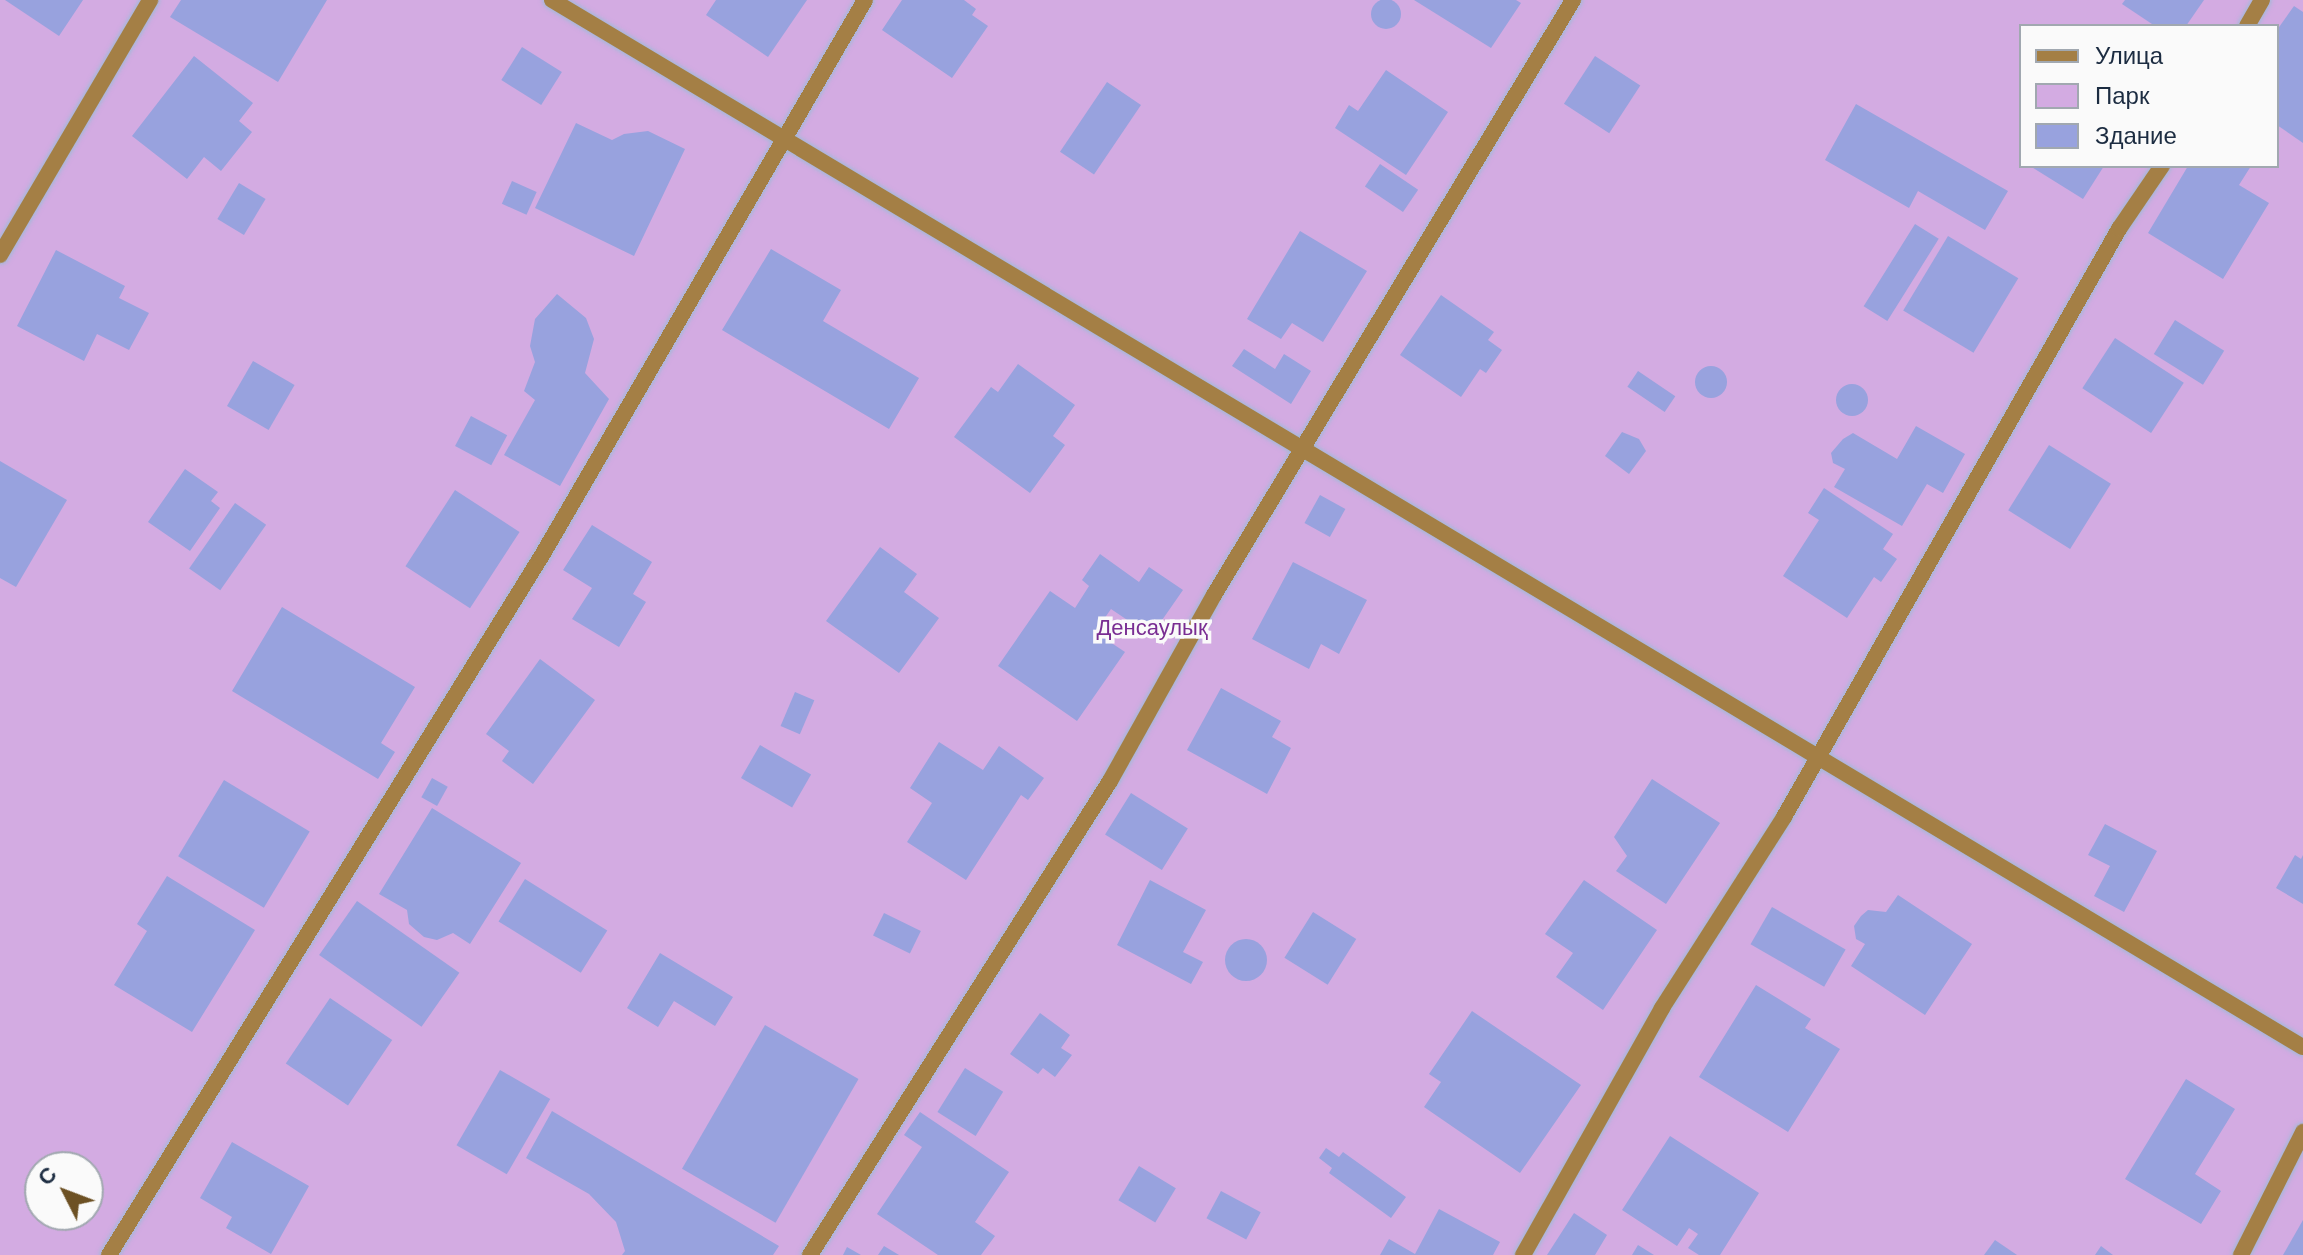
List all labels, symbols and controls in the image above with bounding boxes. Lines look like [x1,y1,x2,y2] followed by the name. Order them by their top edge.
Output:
[2019,24,2279,168] legend
[2095,42,2163,70] text: Улица
[2095,82,2149,110] text: Парк
[2095,122,2177,150] text: Здание
[1096,615,1208,641] park label: Денсаулық
[24,1151,104,1231] north arrow
[33,1162,62,1190] text: С

